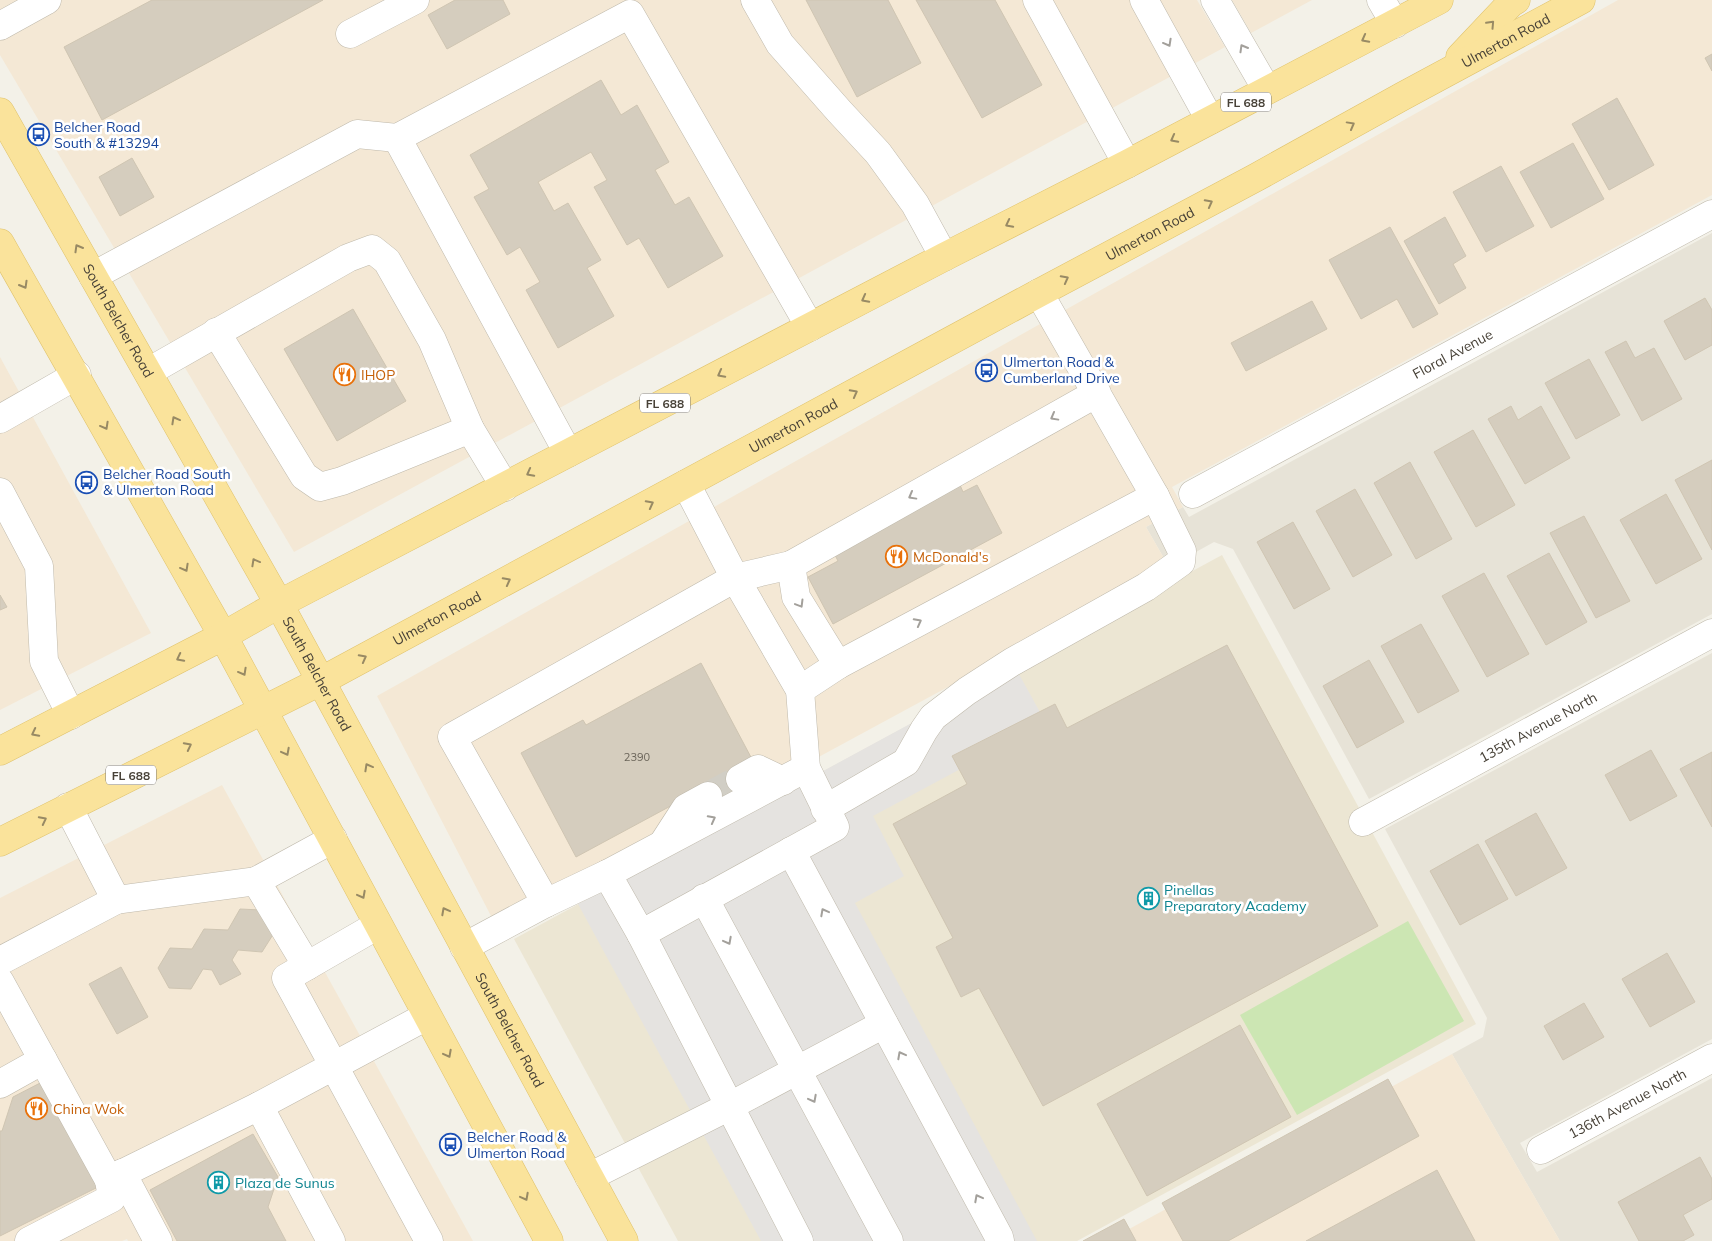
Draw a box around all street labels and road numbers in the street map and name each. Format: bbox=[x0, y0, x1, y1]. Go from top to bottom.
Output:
street label: Ulmerton Road bbox=[1458, 9, 1553, 72]
road number: FL 688 bbox=[1221, 92, 1271, 111]
street label: Ulmerton Road bbox=[1103, 203, 1197, 265]
street label: South Belcher Road bbox=[79, 261, 158, 381]
street label: Floral Avenue bbox=[1409, 325, 1496, 383]
road number: FL 688 bbox=[640, 393, 690, 412]
street label: Ulmerton Road bbox=[746, 395, 841, 457]
street label: Ulmerton Road bbox=[390, 587, 484, 650]
street label: South Belcher Road bbox=[278, 613, 355, 734]
street label: 135th Avenue North bbox=[1476, 688, 1600, 766]
road number: FL 688 bbox=[106, 766, 156, 784]
street label: South Belcher Road bbox=[471, 969, 548, 1090]
street label: 136th Avenue North bbox=[1565, 1064, 1689, 1143]

